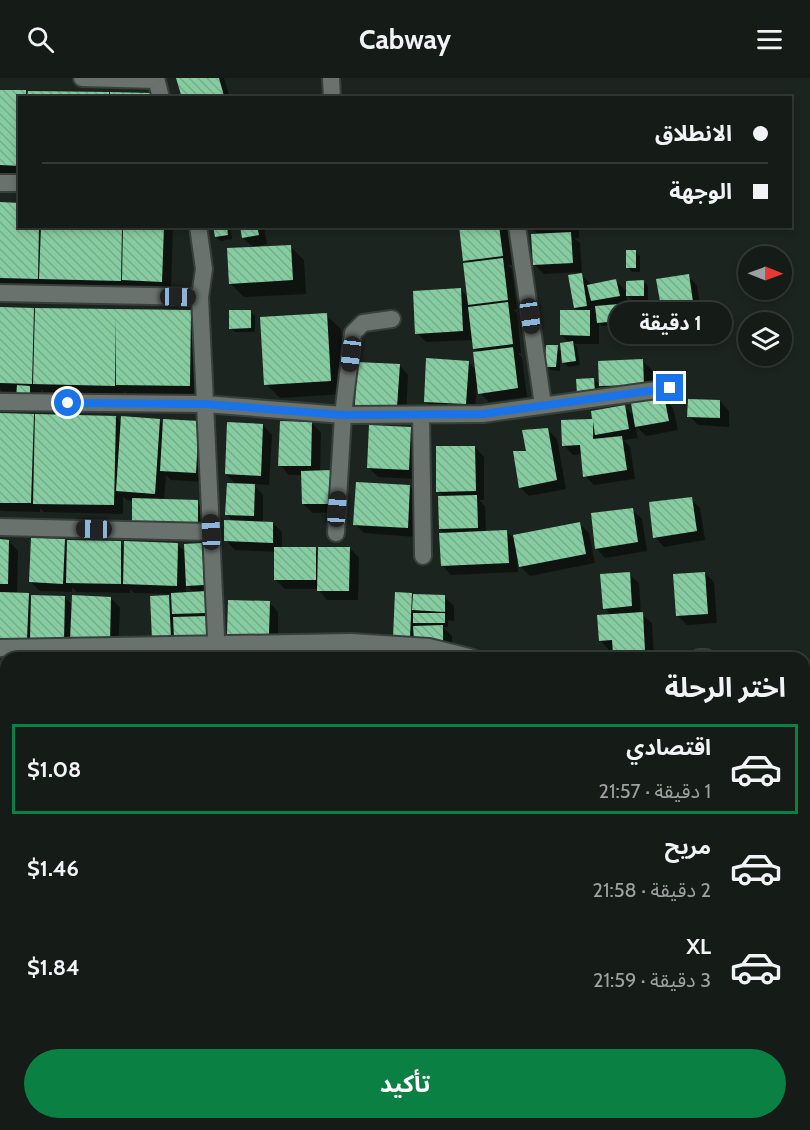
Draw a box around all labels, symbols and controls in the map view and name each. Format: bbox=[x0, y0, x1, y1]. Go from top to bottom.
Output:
icon: search bbox=[24, 23, 57, 56]
text: Cabway bbox=[359, 23, 451, 56]
icon: menu bbox=[753, 23, 786, 56]
text: الانطلاق bbox=[655, 120, 732, 147]
text: الوجهة bbox=[669, 178, 732, 205]
north arrow bbox=[738, 246, 792, 300]
map controls bbox=[738, 246, 792, 366]
car bbox=[160, 288, 196, 306]
car bbox=[519, 297, 541, 335]
callout: 1 دقيقة bbox=[608, 301, 732, 343]
text: 1 دقيقة bbox=[639, 311, 702, 335]
button: layers bbox=[738, 312, 792, 366]
car bbox=[340, 335, 362, 373]
route end bbox=[656, 374, 683, 401]
route start bbox=[54, 389, 81, 416]
car bbox=[327, 490, 347, 528]
car bbox=[201, 514, 221, 550]
car bbox=[76, 520, 112, 538]
text: اختر الرحلة bbox=[665, 671, 786, 704]
text: اقتصادي bbox=[626, 734, 711, 761]
icon: car bbox=[729, 742, 783, 796]
text: $1.08 bbox=[27, 756, 81, 783]
text: 1 دقيقة · 21:57 bbox=[599, 779, 711, 803]
text: مريح bbox=[665, 833, 711, 860]
icon: car bbox=[729, 841, 783, 895]
text: $1.46 bbox=[27, 855, 79, 882]
text: 2 دقيقة · 21:58 bbox=[593, 878, 711, 902]
text: XL bbox=[686, 933, 711, 960]
icon: car bbox=[729, 940, 783, 994]
text: $1.84 bbox=[27, 954, 80, 981]
text: 3 دقيقة · 21:59 bbox=[593, 968, 711, 992]
button: تأكيد bbox=[24, 1049, 786, 1118]

